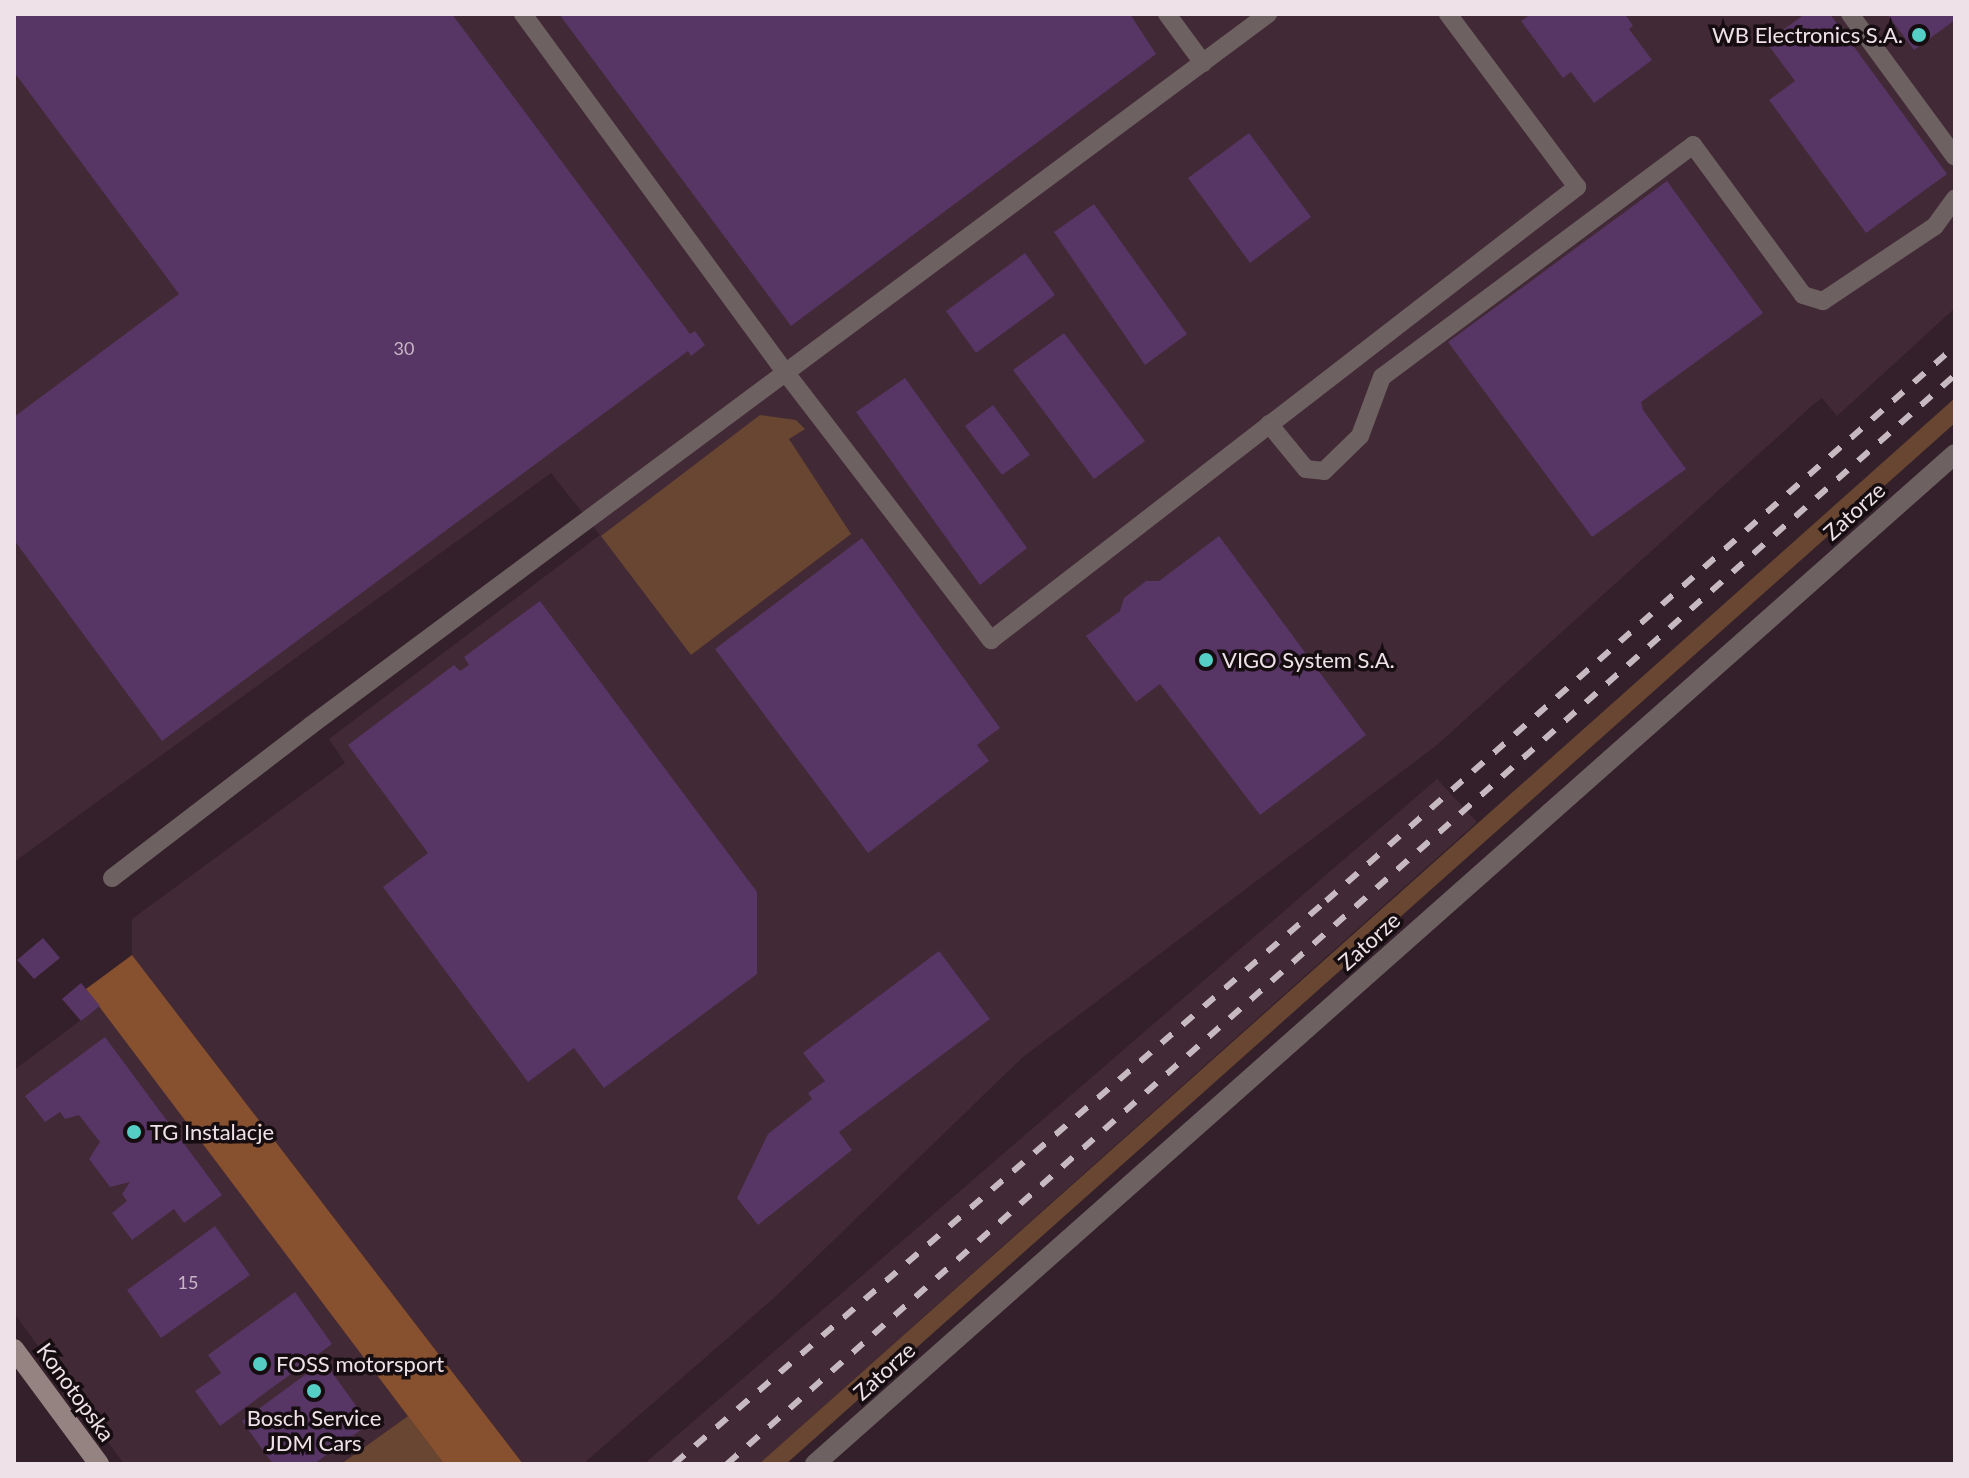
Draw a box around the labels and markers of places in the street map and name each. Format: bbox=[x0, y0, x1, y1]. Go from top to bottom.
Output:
place label: WB Electronics S.A. bbox=[1712, 22, 1903, 48]
marker: WB Electronics S.A. bbox=[1910, 26, 1928, 44]
place label: VIGO System S.A. bbox=[1222, 647, 1395, 673]
marker: VIGO System S.A. bbox=[1197, 651, 1215, 669]
place label: TG Instalacje bbox=[150, 1119, 274, 1145]
marker: TG Instalacje bbox=[125, 1123, 143, 1141]
place label: FOSS motorsport bbox=[276, 1351, 444, 1377]
marker: FOSS motorsport bbox=[251, 1355, 269, 1373]
marker: Bosch Service JDM Cars bbox=[305, 1382, 323, 1400]
place label: Bosch Service JDM Cars bbox=[247, 1404, 381, 1456]

